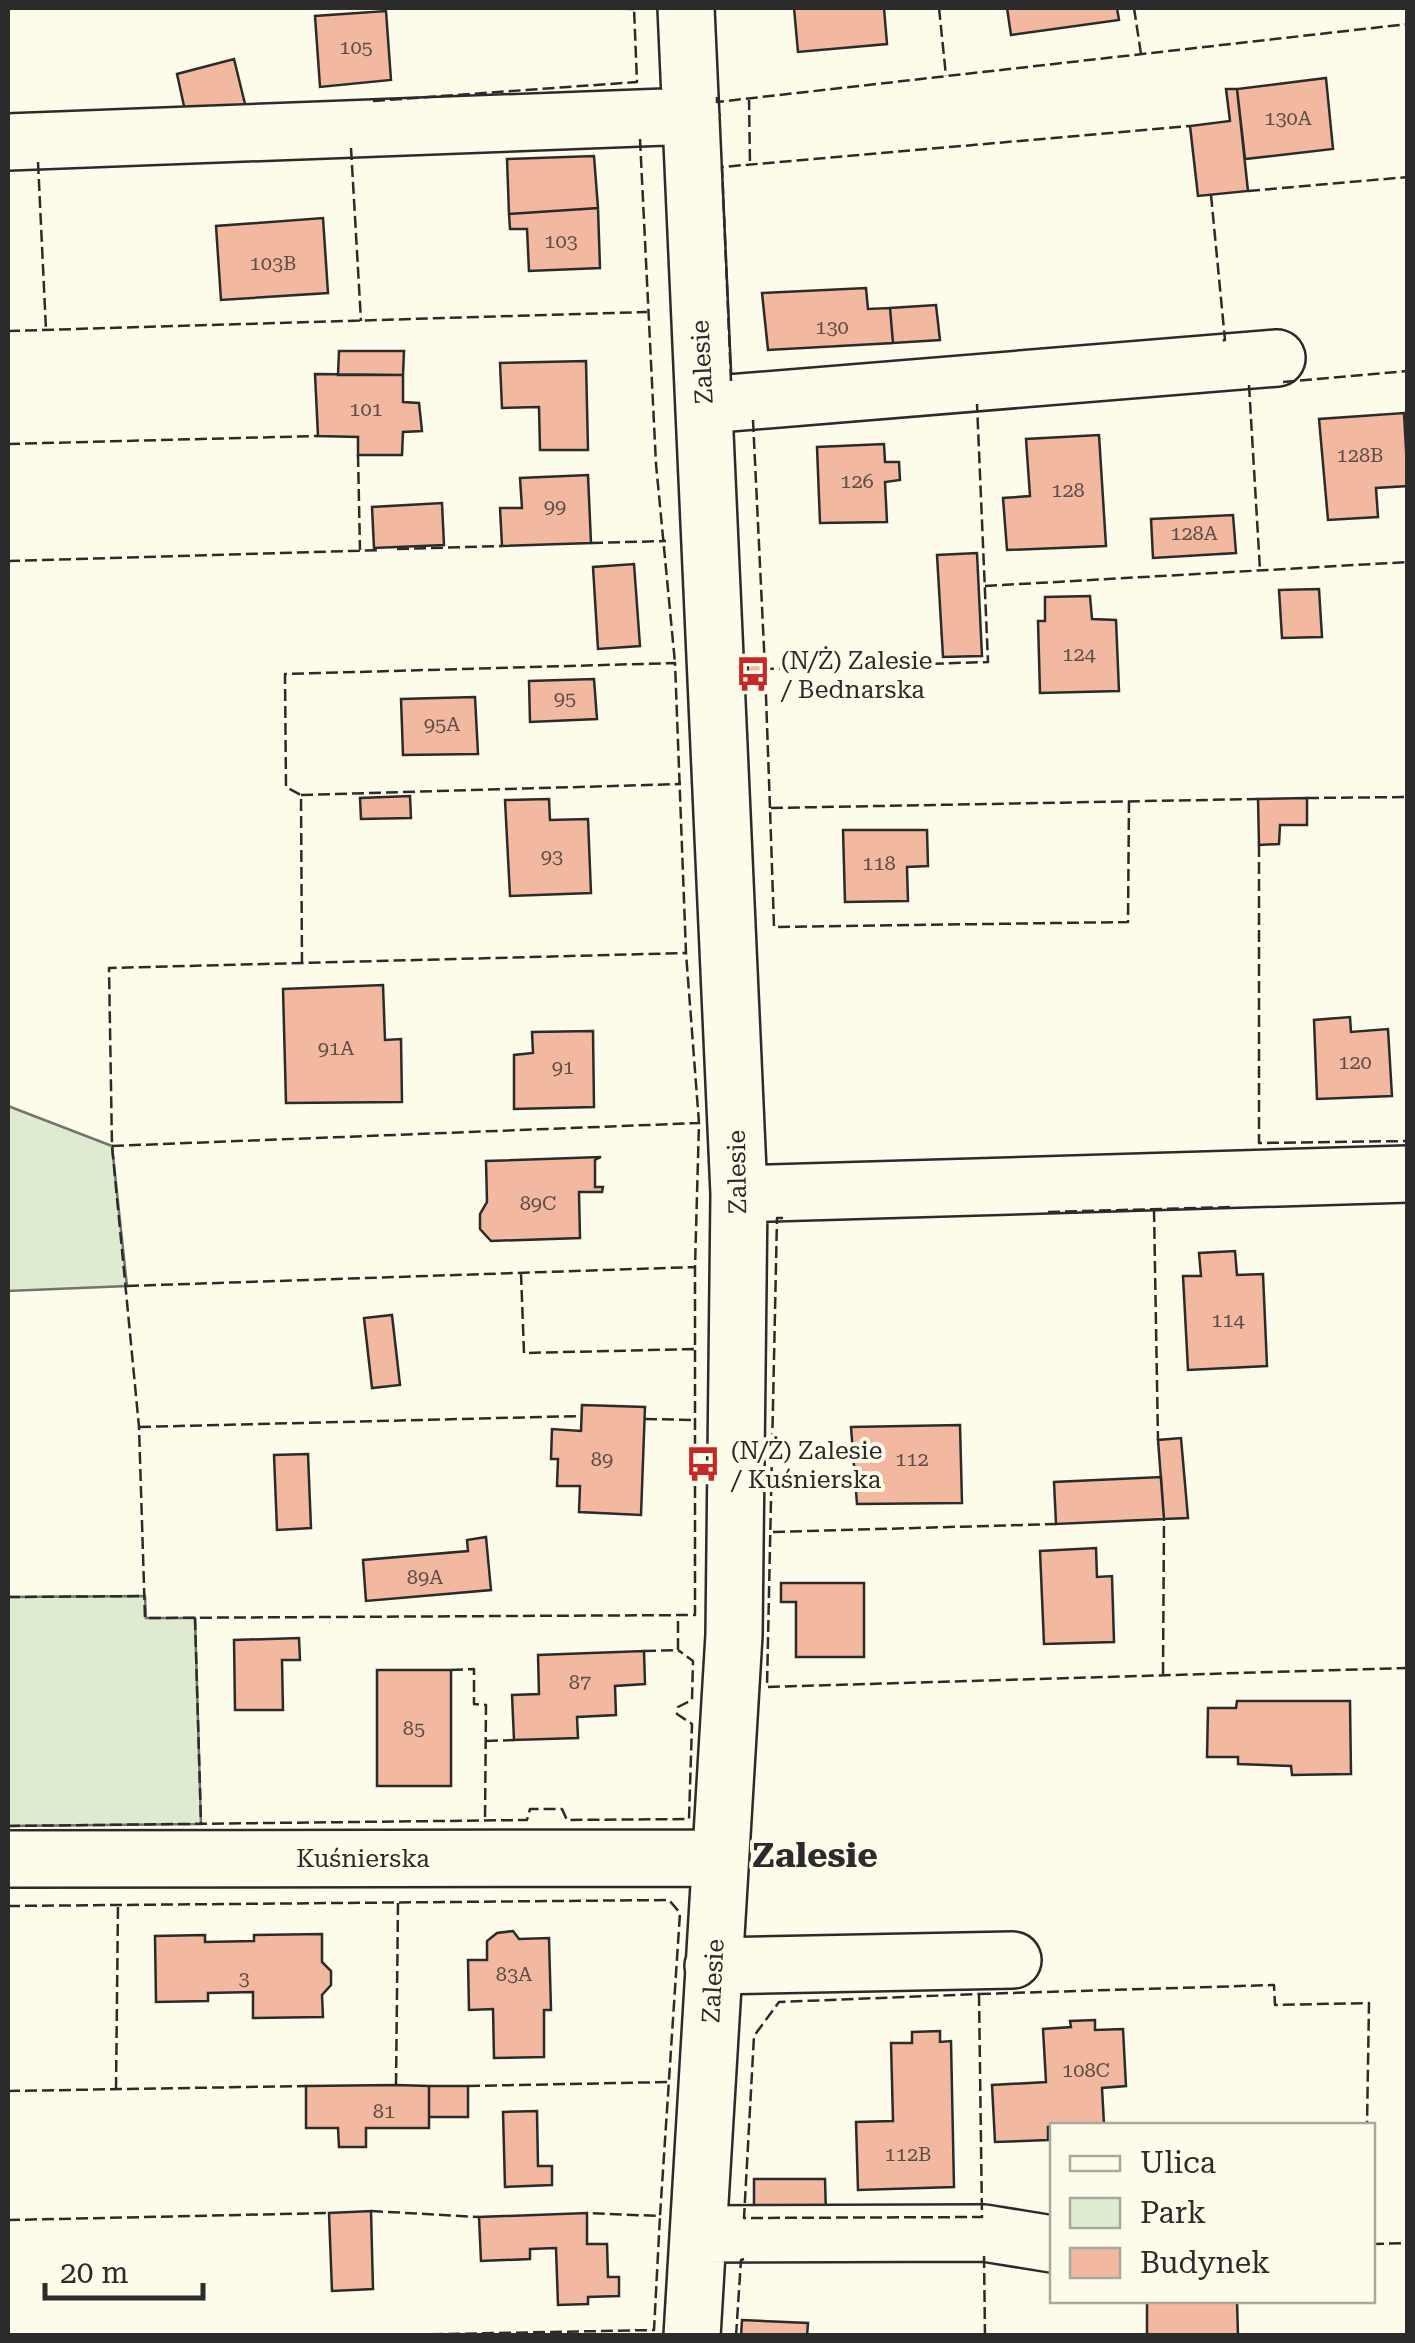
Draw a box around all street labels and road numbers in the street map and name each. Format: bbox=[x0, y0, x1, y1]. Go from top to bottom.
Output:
street label: Zalesie bbox=[685, 319, 719, 405]
street label: Zalesie bbox=[722, 1130, 752, 1214]
street label: Kuśnierska bbox=[296, 1844, 430, 1873]
street label: Zalesie bbox=[696, 1938, 730, 2024]

